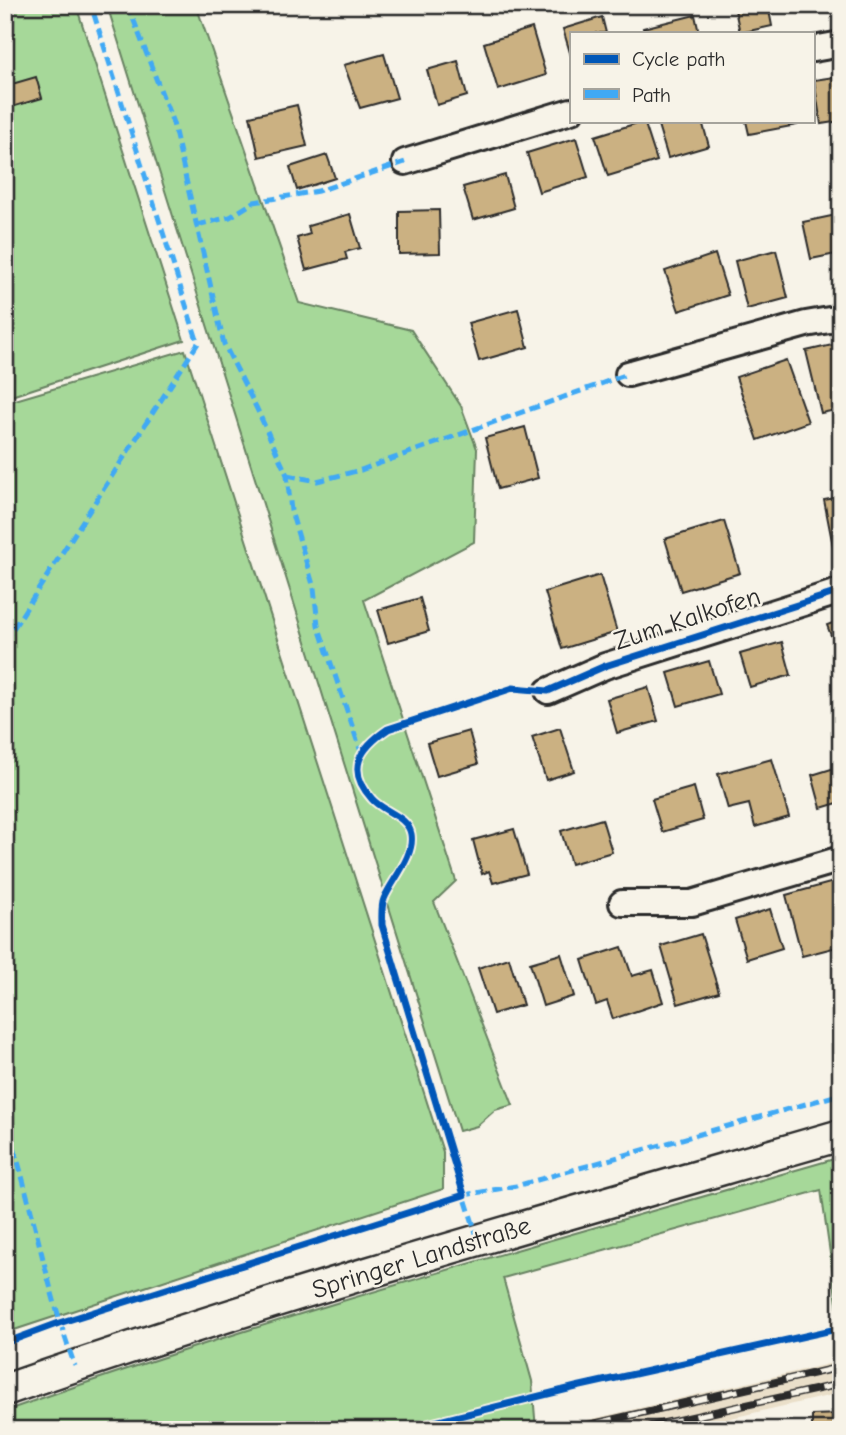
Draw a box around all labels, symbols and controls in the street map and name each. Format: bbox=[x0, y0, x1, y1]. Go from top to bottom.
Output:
legend bbox=[570, 32, 814, 122]
text: Cycle path bbox=[632, 47, 725, 71]
text: Path bbox=[632, 83, 671, 107]
street label: Zum Kalkofen bbox=[610, 581, 764, 657]
street label: Springer Landstraße bbox=[308, 1210, 534, 1305]

